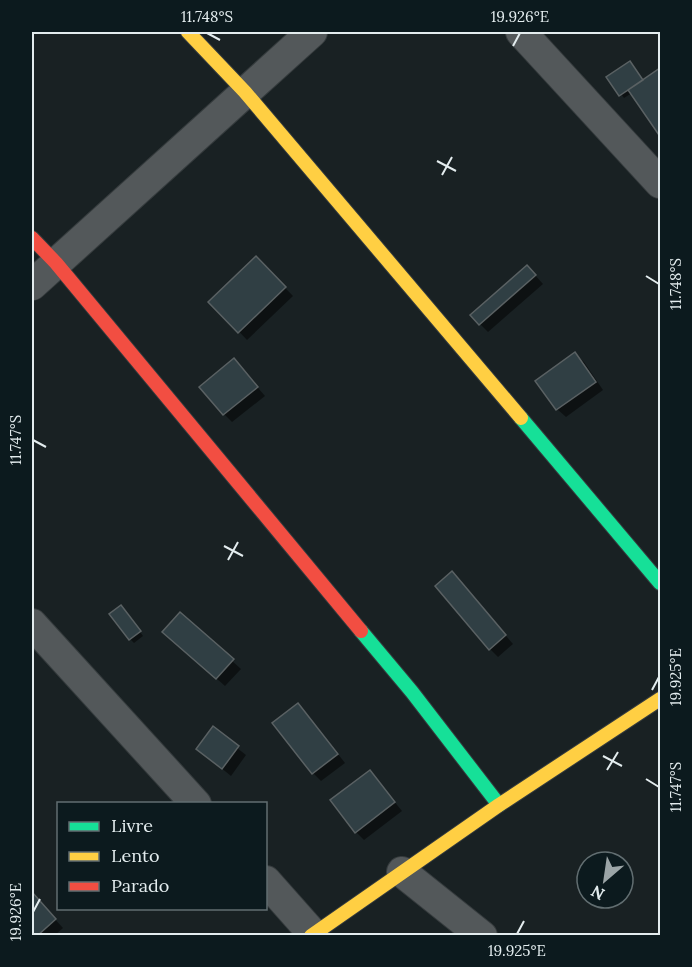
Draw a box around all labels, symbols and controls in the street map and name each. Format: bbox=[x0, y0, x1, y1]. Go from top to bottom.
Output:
text: 11.748°S bbox=[181, 7, 233, 26]
text: 19.926°E bbox=[491, 7, 549, 26]
text: 11.748°S bbox=[666, 258, 685, 310]
text: 11.747°S bbox=[6, 415, 25, 465]
text: 19.925°E bbox=[666, 648, 685, 706]
text: 11.747°S bbox=[666, 762, 685, 812]
legend bbox=[57, 802, 267, 910]
text: Livre bbox=[111, 814, 153, 837]
text: Lento bbox=[111, 844, 159, 867]
north arrow bbox=[575, 850, 635, 910]
text: Parado bbox=[111, 874, 169, 897]
text: N bbox=[587, 881, 608, 905]
text: 19.926°E bbox=[6, 883, 25, 941]
text: 19.925°E bbox=[488, 941, 546, 960]

